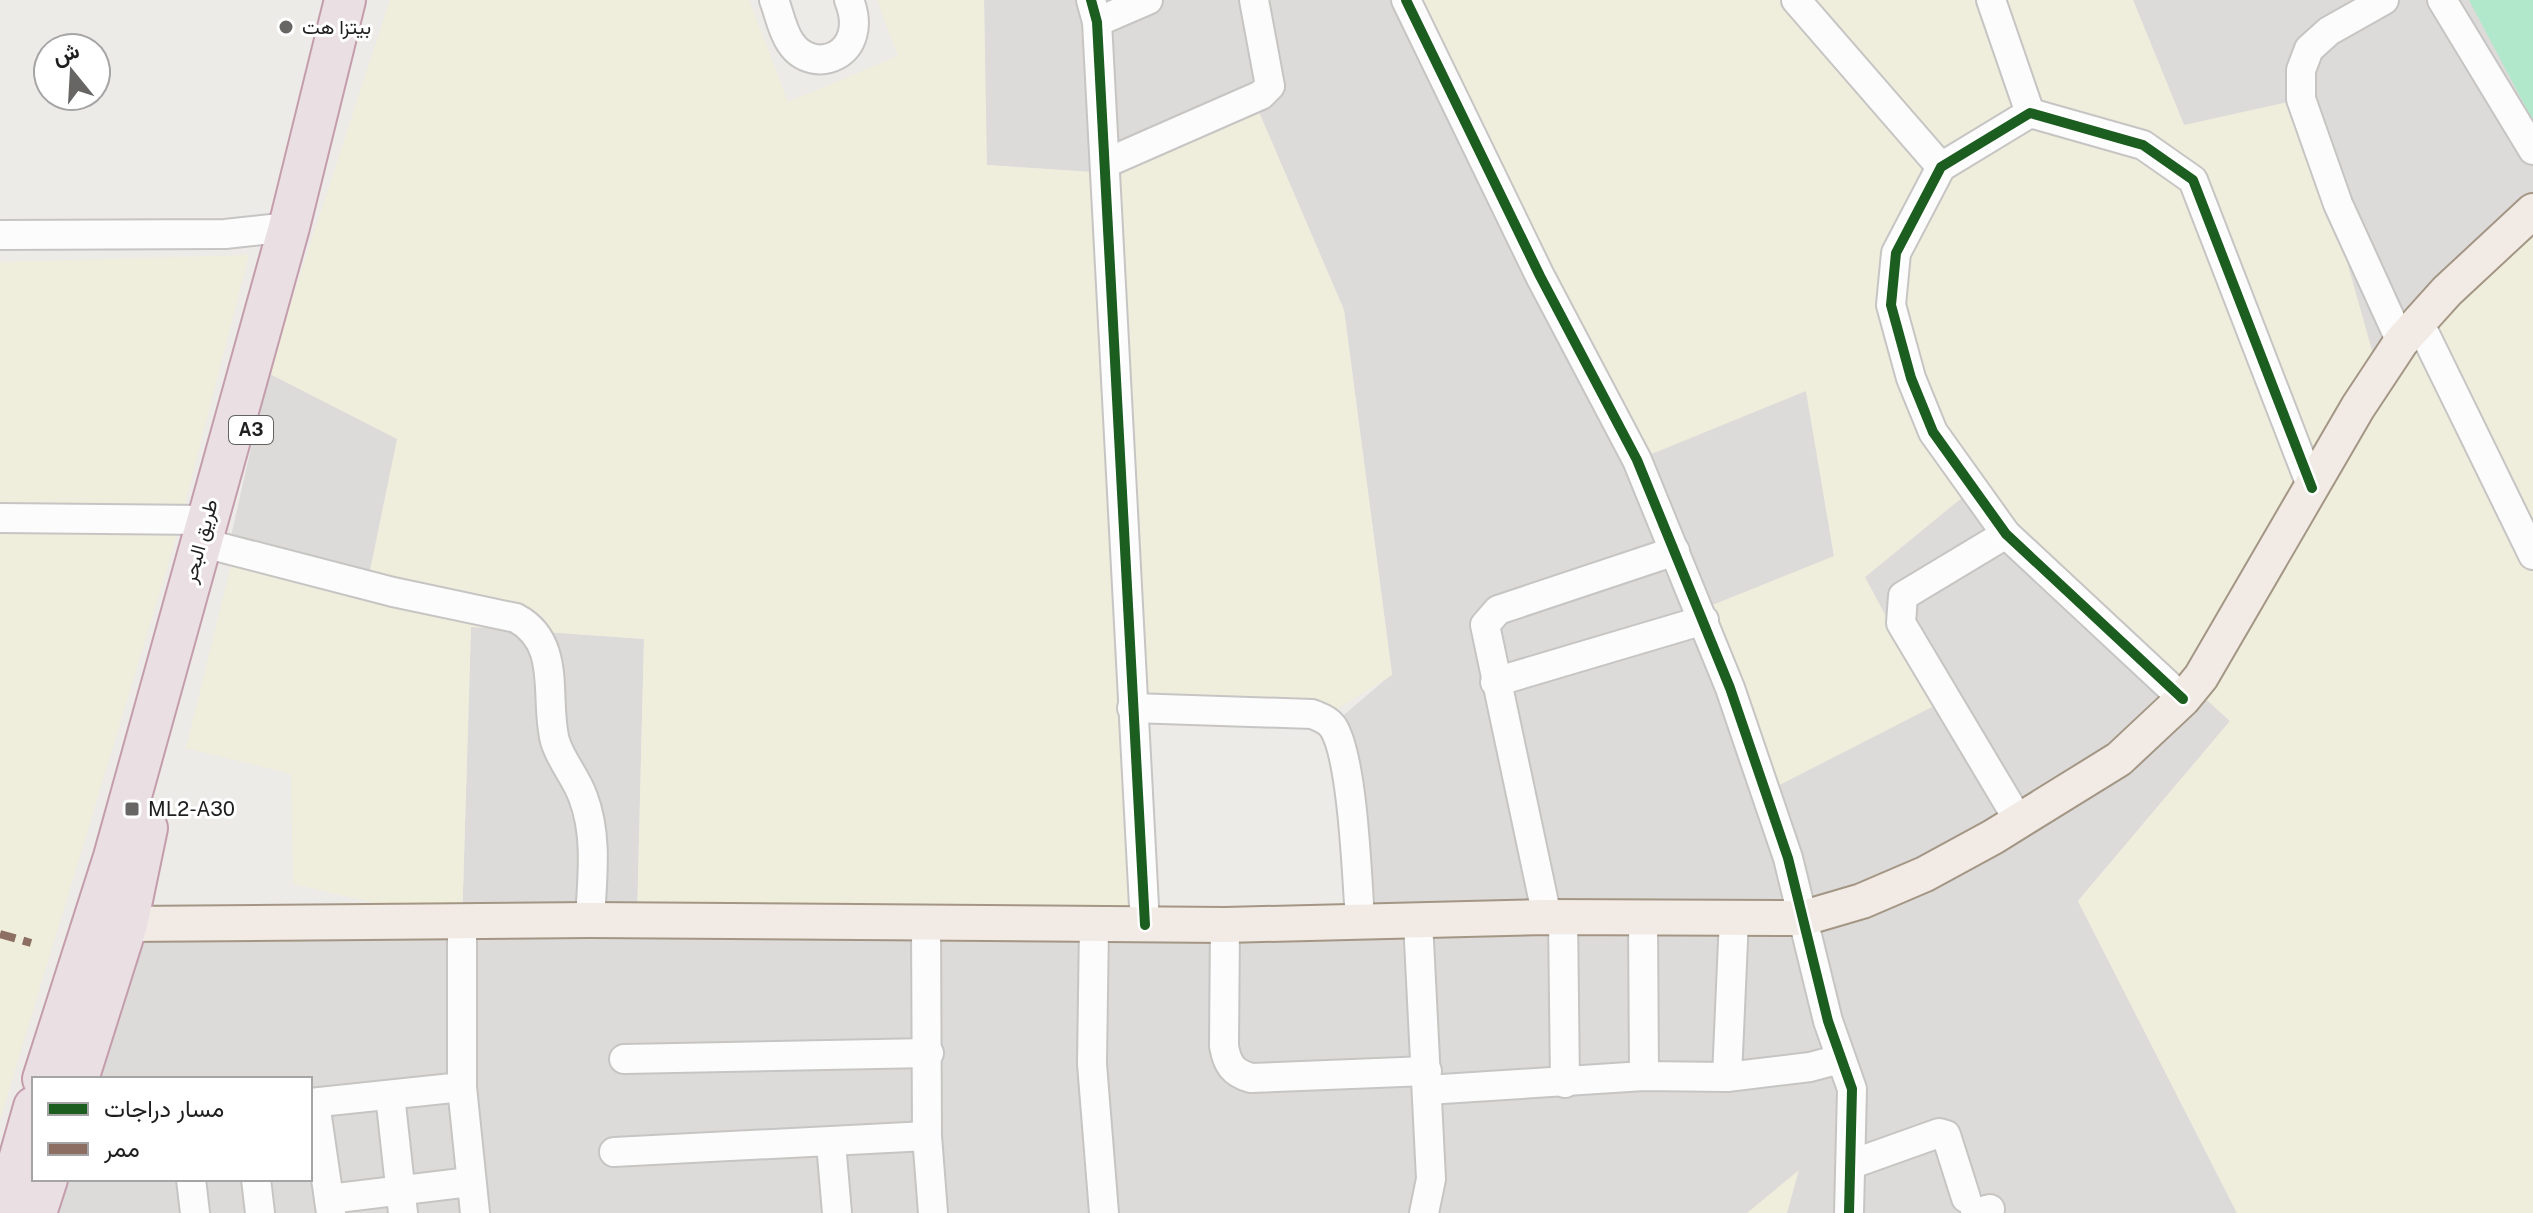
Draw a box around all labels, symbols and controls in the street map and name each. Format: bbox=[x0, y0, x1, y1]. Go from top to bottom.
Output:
place label: بيتزا هت bbox=[302, 15, 371, 40]
marker: بيتزا هت bbox=[277, 18, 295, 36]
north arrow bbox=[32, 32, 112, 112]
text: ش bbox=[49, 37, 83, 70]
road number: A3 bbox=[229, 416, 273, 444]
street label: طريق البحر bbox=[177, 496, 224, 587]
place label: ML2-A30 bbox=[148, 797, 235, 821]
marker: ML2-A30 bbox=[123, 800, 141, 818]
legend bbox=[32, 1077, 312, 1181]
text: مسار دراجات bbox=[104, 1094, 224, 1124]
text: ممر bbox=[103, 1134, 140, 1164]

